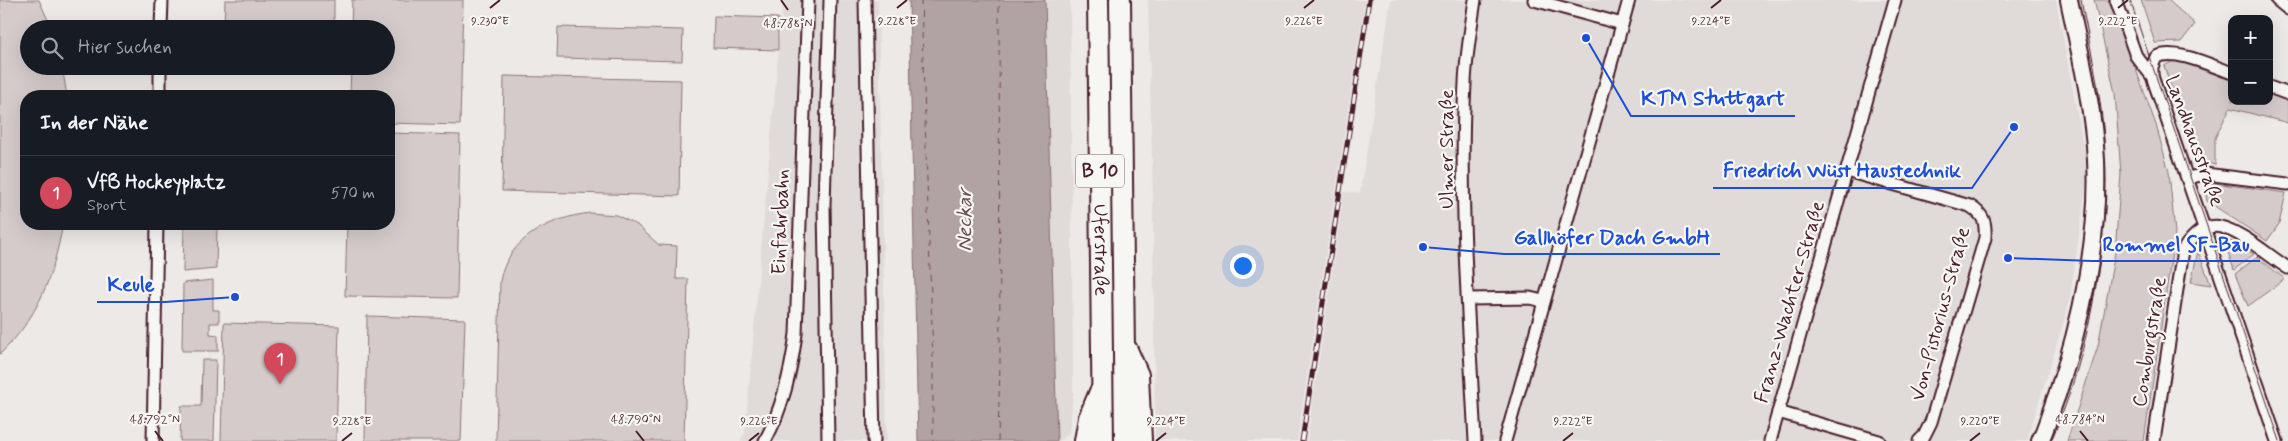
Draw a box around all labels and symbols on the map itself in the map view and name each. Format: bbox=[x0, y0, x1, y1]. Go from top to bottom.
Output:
text: 9.230°E bbox=[471, 14, 509, 30]
text: 9.228°E bbox=[878, 14, 916, 30]
text: 9.226°E bbox=[1285, 14, 1323, 30]
text: 9.224°E bbox=[1691, 14, 1731, 30]
text: 9.222°E bbox=[2098, 14, 2138, 30]
text: 48.788°N bbox=[764, 16, 812, 32]
street label: Landhausstraße bbox=[2158, 72, 2230, 210]
callout: KTM Stuttgart bbox=[1631, 80, 1795, 116]
text: KTM Stuttgart bbox=[1641, 85, 1785, 113]
street label: Ulmer Straße bbox=[1434, 89, 1461, 209]
callout: Friedrich Wüst Haustechnik bbox=[1713, 152, 1972, 188]
road number: B 10 bbox=[1076, 154, 1124, 188]
text: Friedrich Wüst Haustechnik bbox=[1723, 157, 1961, 185]
street label: Einfahrbahn bbox=[766, 169, 796, 275]
water label: Neckar bbox=[951, 186, 979, 251]
street label: Franz-Wachter-Straße bbox=[1748, 198, 1832, 406]
street label: Uferstraße bbox=[1087, 204, 1115, 296]
callout: Gallhöfer Dach GmbH bbox=[1504, 218, 1720, 254]
text: Gallhöfer Dach GmbH bbox=[1514, 224, 1711, 252]
street label: Von-Pistorius-Straße bbox=[1905, 224, 1977, 404]
callout: Rommel SF-Bau bbox=[2092, 225, 2260, 261]
text: Rommel SF-Bau bbox=[2102, 231, 2250, 259]
your location bbox=[1230, 253, 1256, 279]
callout: Keule bbox=[97, 266, 165, 302]
text: Keule bbox=[107, 271, 155, 299]
street label: Comburgstraße bbox=[2126, 275, 2176, 409]
pin: 1 bbox=[264, 343, 296, 384]
text: 48.792°N bbox=[130, 412, 180, 428]
text: 48.790°N bbox=[611, 412, 661, 428]
text: 48.784°N bbox=[2055, 412, 2105, 428]
text: 9.228°E bbox=[333, 414, 371, 430]
text: 9.226°E bbox=[740, 414, 778, 430]
text: 9.224°E bbox=[1146, 414, 1186, 430]
text: 9.222°E bbox=[1553, 414, 1593, 430]
text: 9.220°E bbox=[1960, 414, 2000, 430]

